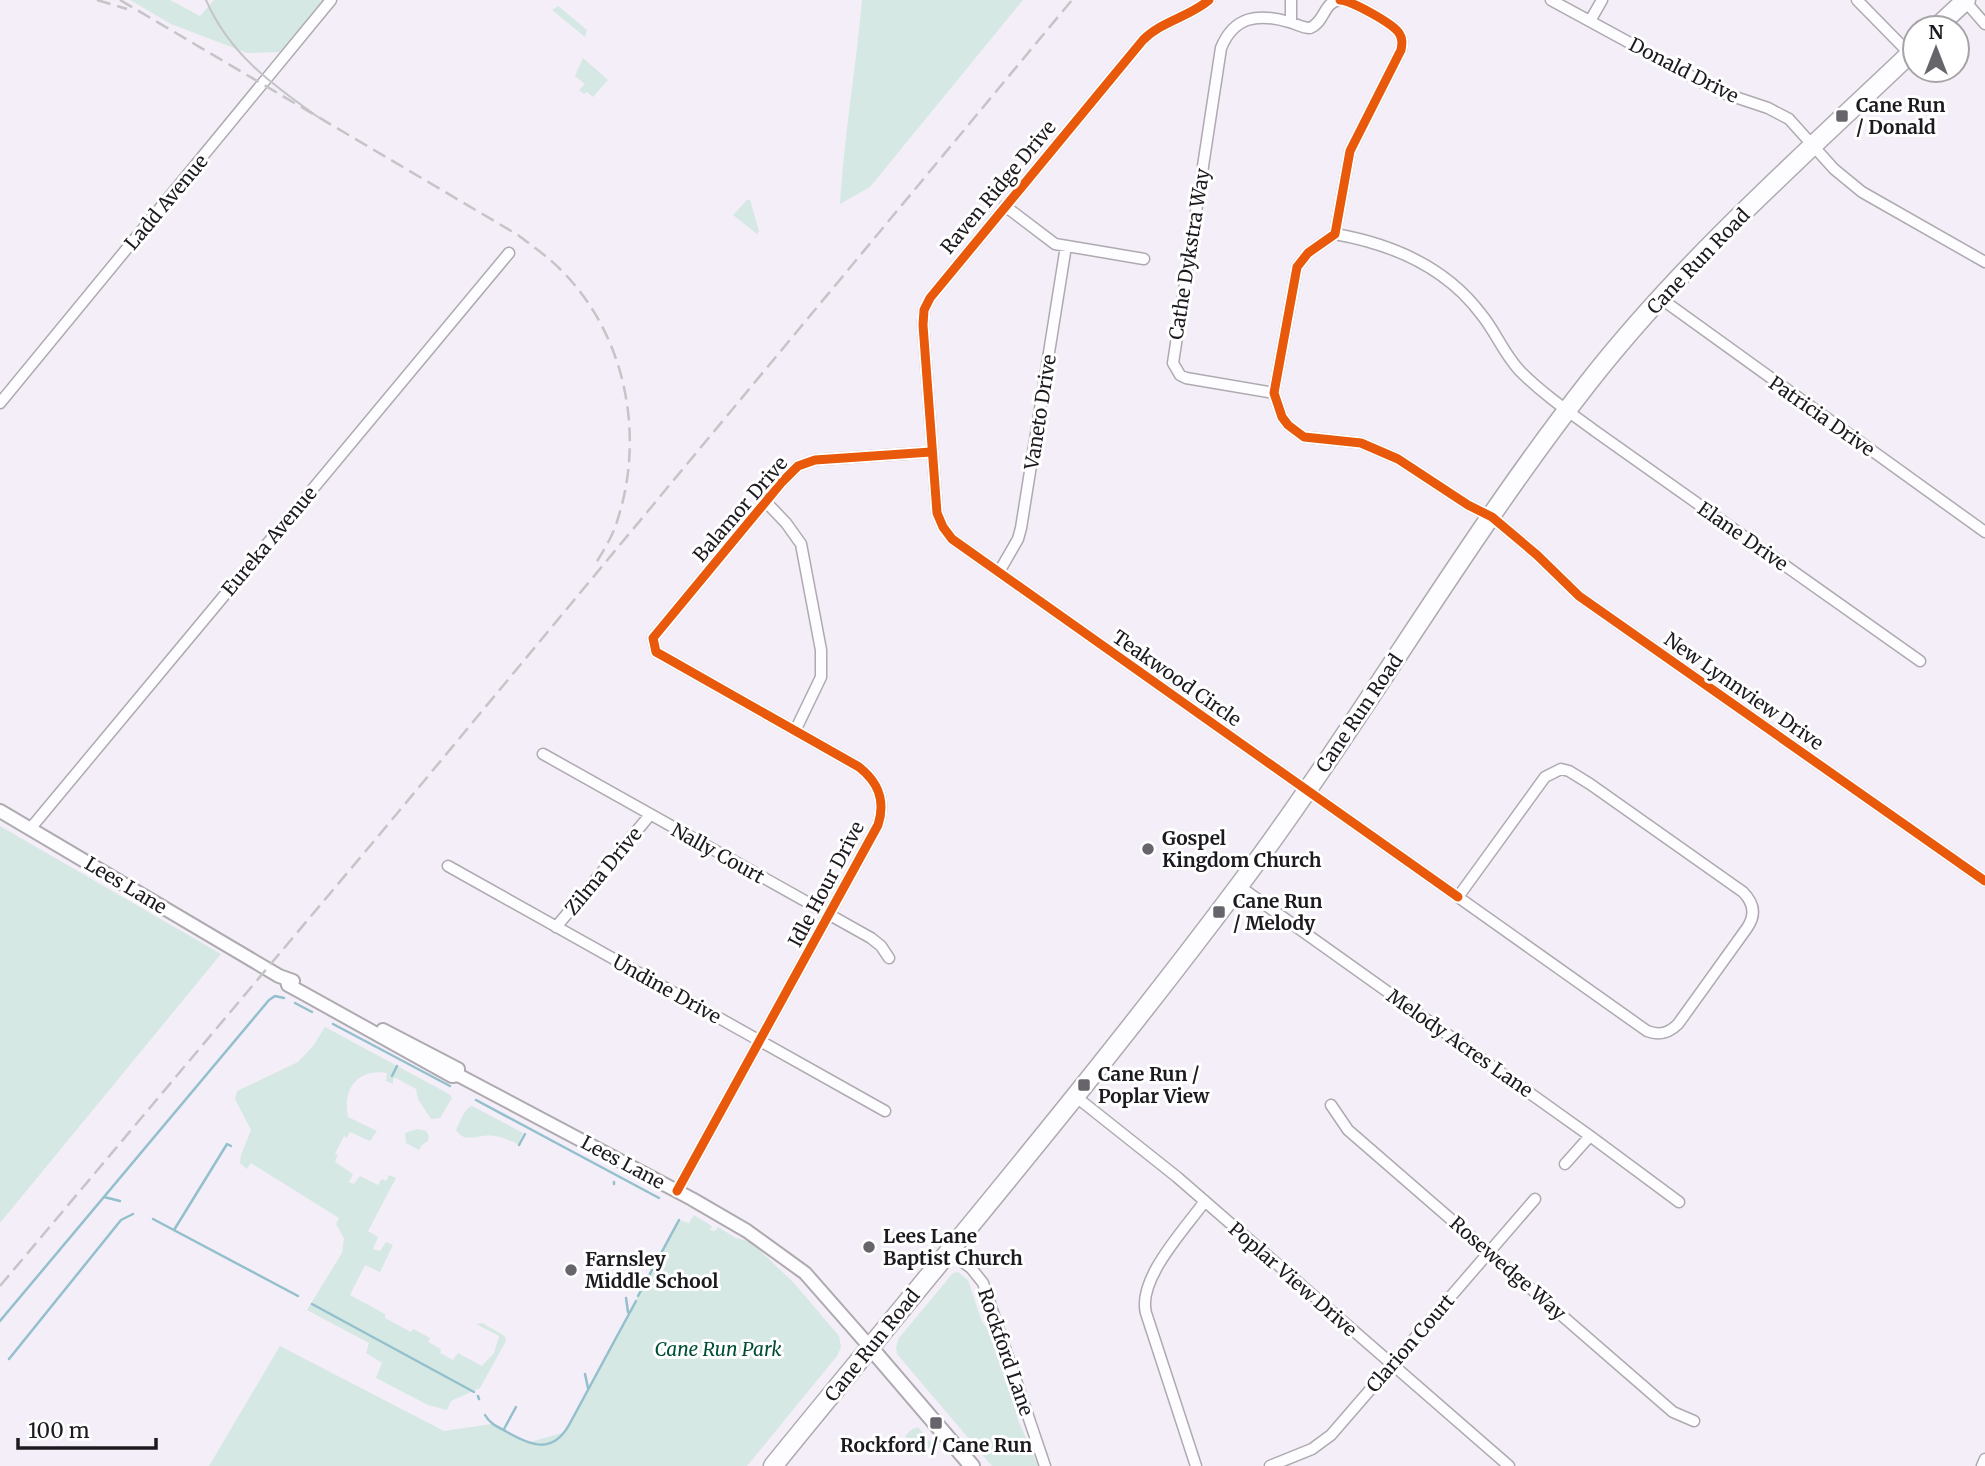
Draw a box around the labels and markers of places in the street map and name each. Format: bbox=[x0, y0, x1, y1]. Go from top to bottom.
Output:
place label: Cane Run / Donald bbox=[1856, 93, 1945, 139]
marker: Cane Run / Donald bbox=[1834, 108, 1850, 124]
place label: Gospel Kingdom Church bbox=[1162, 826, 1322, 872]
marker: Gospel Kingdom Church bbox=[1140, 841, 1156, 857]
place label: Cane Run / Melody bbox=[1233, 889, 1322, 935]
marker: Cane Run / Melody bbox=[1211, 904, 1227, 920]
place label: Cane Run / Poplar View bbox=[1098, 1062, 1210, 1108]
marker: Cane Run / Poplar View bbox=[1076, 1077, 1092, 1093]
place label: Lees Lane Baptist Church bbox=[883, 1224, 1023, 1270]
marker: Lees Lane Baptist Church bbox=[861, 1239, 877, 1255]
place label: Farnsley Middle School bbox=[585, 1247, 718, 1293]
marker: Farnsley Middle School bbox=[563, 1262, 579, 1278]
marker: Rockford / Cane Run bbox=[928, 1415, 944, 1431]
place label: Rockford / Cane Run bbox=[840, 1433, 1032, 1457]

